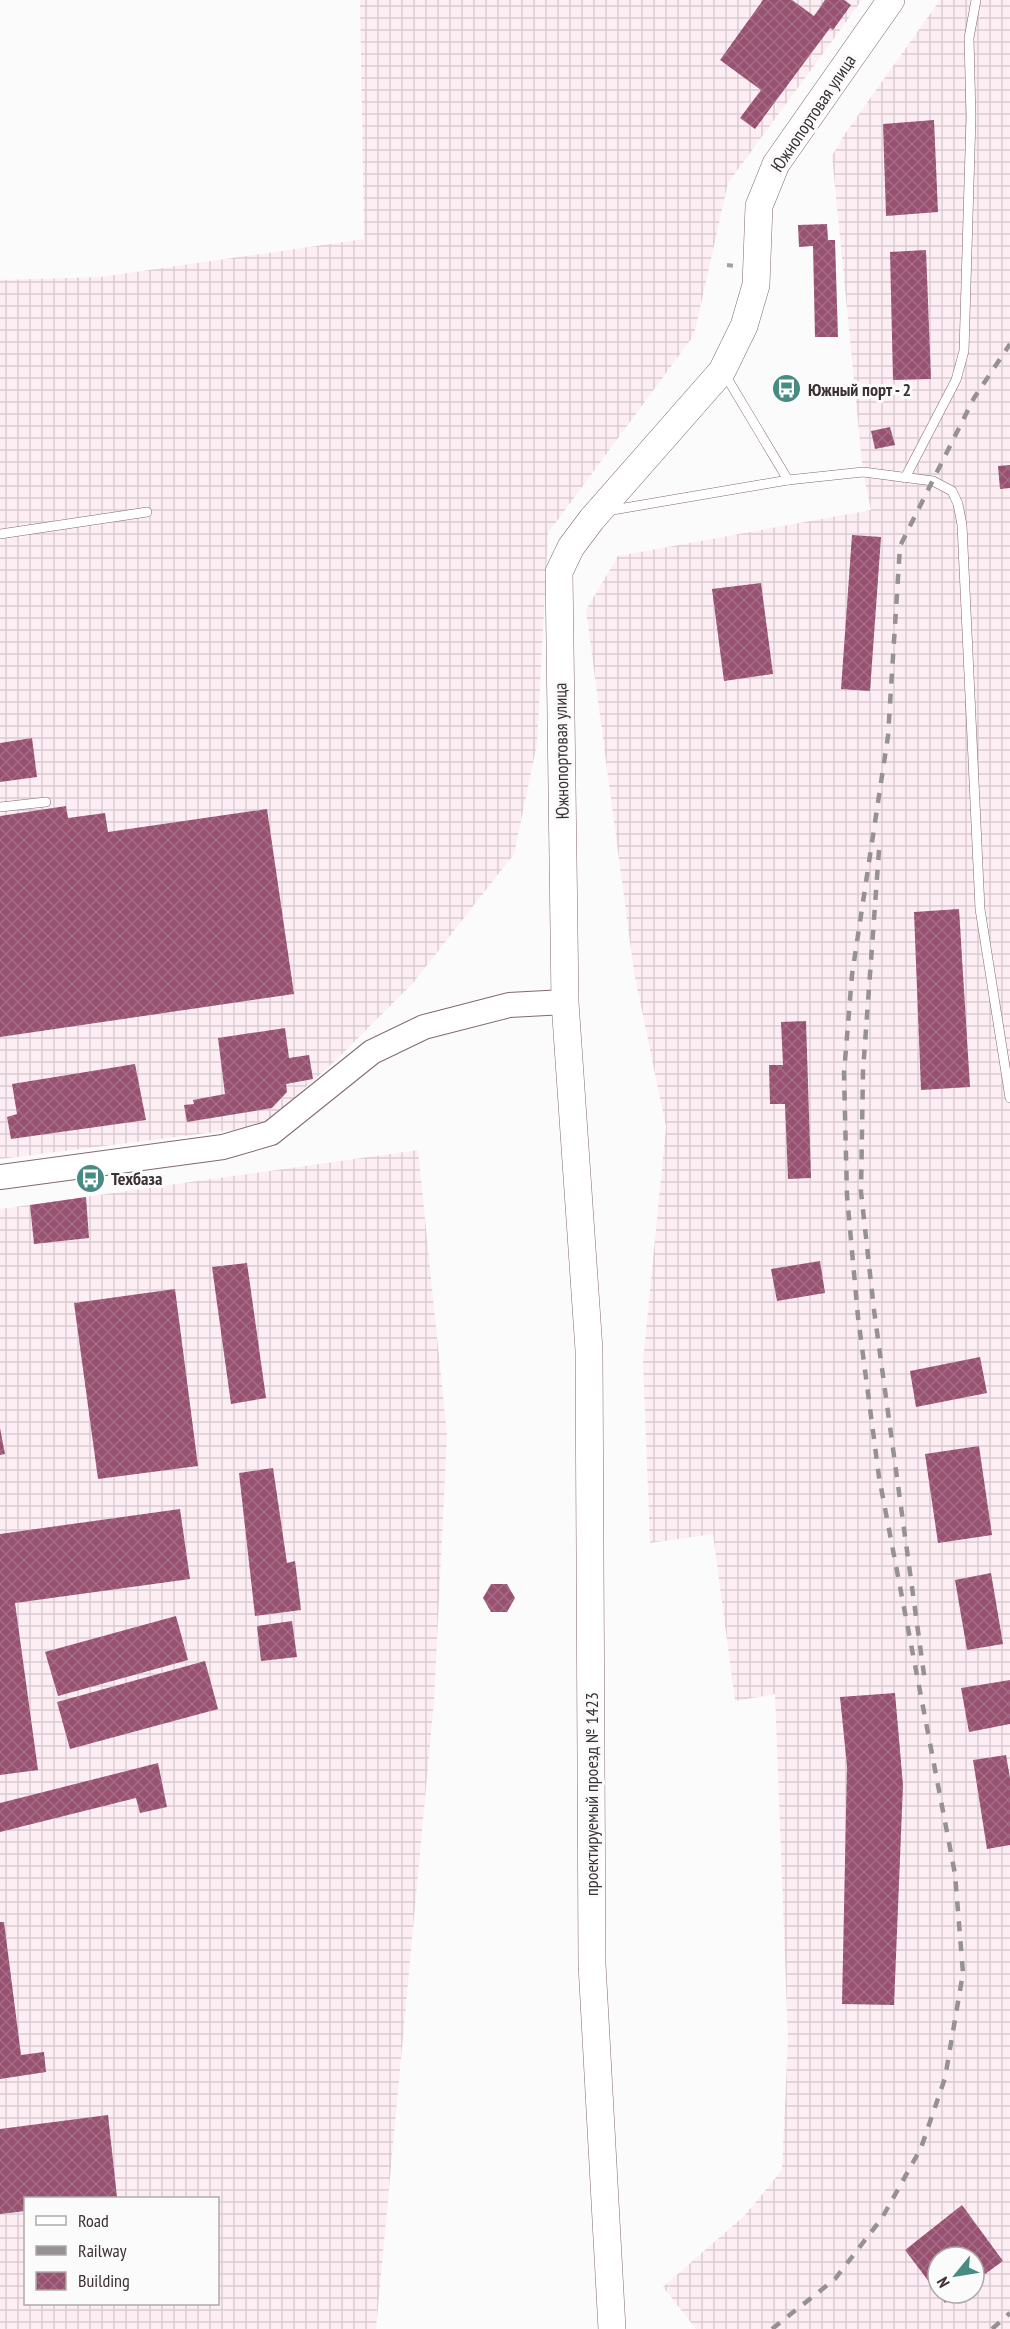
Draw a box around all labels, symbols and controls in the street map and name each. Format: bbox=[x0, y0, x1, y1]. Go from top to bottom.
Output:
street label: Южнопортовая улица bbox=[765, 50, 861, 176]
bus stop icon: Южный порт - 2 bbox=[771, 373, 803, 405]
place label: Южный порт - 2 bbox=[808, 378, 911, 401]
street label: Южнопортовая улица bbox=[548, 682, 574, 820]
bus stop icon: Техбаза bbox=[74, 1162, 106, 1194]
place label: Техбаза bbox=[111, 1167, 162, 1190]
street label: проектируемый проезд № 1423 bbox=[580, 1692, 603, 1896]
legend bbox=[24, 2197, 219, 2305]
text: Road bbox=[78, 2209, 109, 2232]
text: Railway bbox=[78, 2239, 127, 2262]
north arrow bbox=[926, 2245, 986, 2305]
text: Building bbox=[78, 2269, 130, 2292]
text: N bbox=[932, 2274, 954, 2291]

